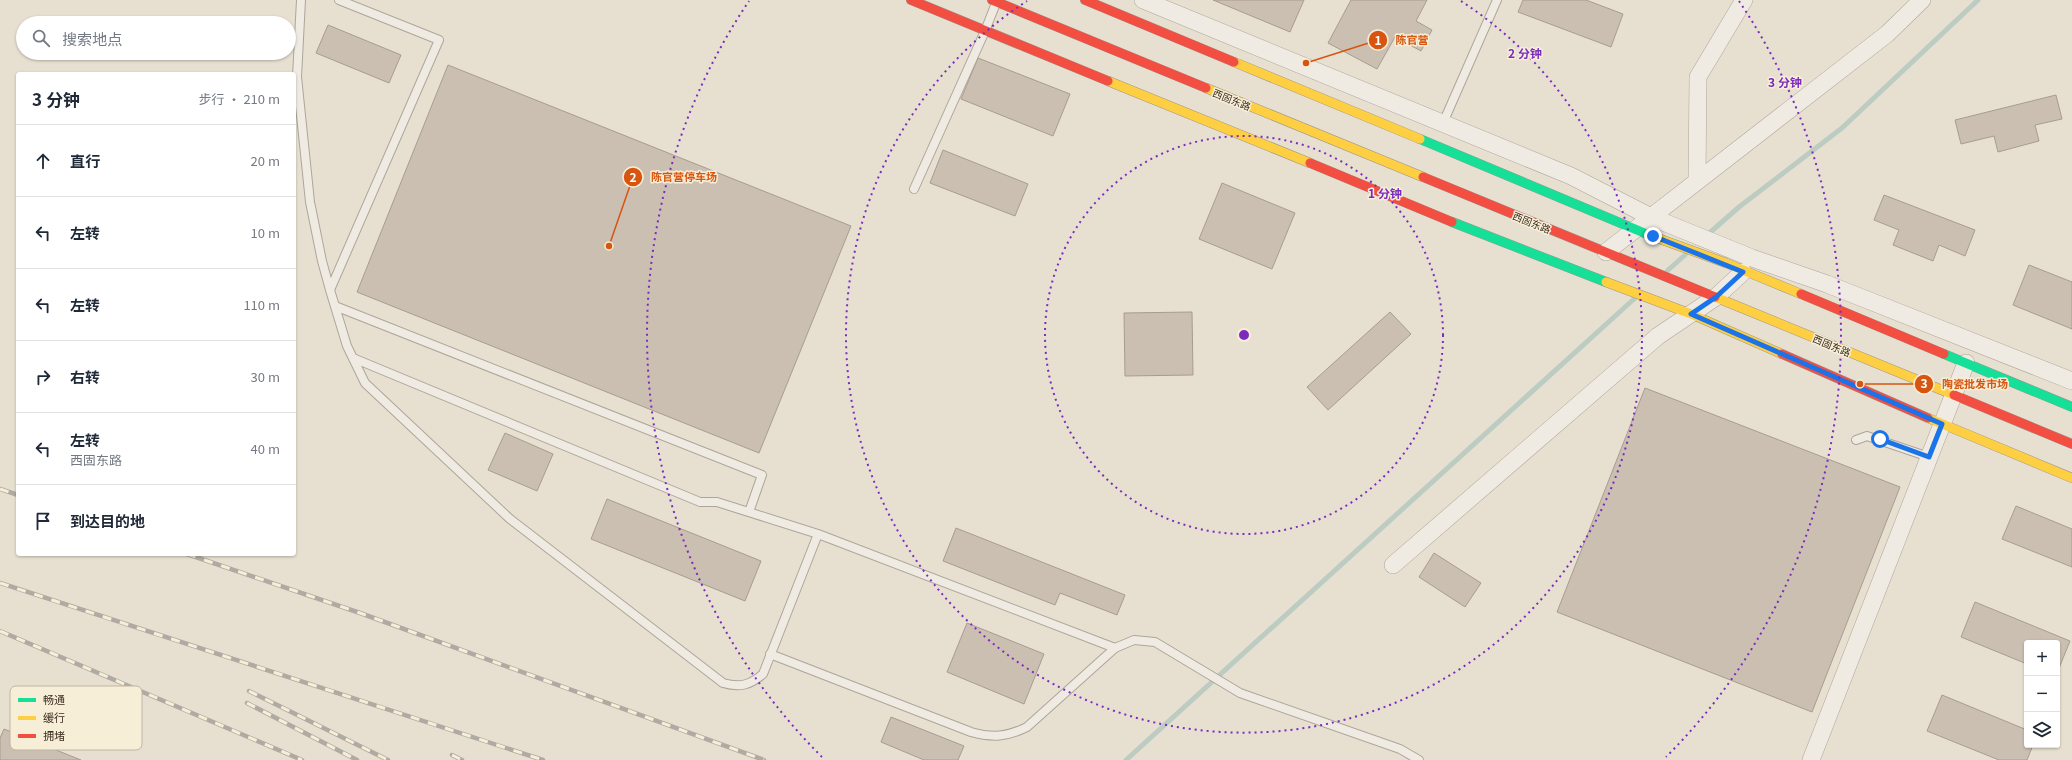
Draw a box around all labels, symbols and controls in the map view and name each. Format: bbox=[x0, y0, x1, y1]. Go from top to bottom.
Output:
search box bbox=[16, 16, 296, 60]
icon: search bbox=[30, 27, 52, 49]
text: 搜索地点 bbox=[62, 28, 122, 49]
callout: 陈官营 bbox=[1368, 29, 1437, 52]
text: 1 bbox=[1374, 31, 1382, 48]
text: 陈官营 bbox=[1396, 31, 1429, 47]
text: 2 分钟 bbox=[1508, 44, 1542, 61]
text: 3 分钟 bbox=[1768, 73, 1802, 90]
street label: 西固东路 bbox=[1211, 85, 1253, 113]
text: 3 分钟 bbox=[32, 86, 80, 111]
text: 步行 · 210 m bbox=[199, 89, 280, 108]
icon: ahead bbox=[32, 150, 54, 172]
text: 直行 bbox=[70, 150, 100, 171]
text: 20 m bbox=[251, 151, 280, 170]
callout: 陈官营停车场 bbox=[623, 166, 725, 189]
text: 2 bbox=[629, 168, 637, 185]
text: 陈官营停车场 bbox=[651, 168, 717, 184]
text: 1 分钟 bbox=[1368, 184, 1402, 201]
street label: 西固东路 bbox=[1511, 208, 1553, 236]
icon: left bbox=[32, 222, 54, 244]
text: 左转 bbox=[70, 222, 100, 243]
text: 10 m bbox=[251, 223, 280, 242]
route end bbox=[1644, 227, 1662, 245]
icon: left bbox=[32, 294, 54, 316]
text: 左转 bbox=[70, 294, 100, 315]
text: 110 m bbox=[243, 295, 280, 314]
centre of rings bbox=[1237, 328, 1251, 342]
street label: 西固东路 bbox=[1811, 330, 1853, 360]
icon: right bbox=[32, 366, 54, 388]
text: 右转 bbox=[70, 366, 100, 387]
text: 30 m bbox=[251, 367, 280, 386]
callout: 陶瓷批发市场 bbox=[1914, 372, 2016, 395]
text: 3 bbox=[1920, 374, 1928, 391]
text: 陶瓷批发市场 bbox=[1942, 375, 2008, 391]
text: 左转 bbox=[70, 429, 100, 450]
route start bbox=[1871, 430, 1889, 448]
icon: left bbox=[32, 438, 54, 460]
text: 40 m bbox=[251, 439, 280, 458]
text: 西固东路 bbox=[70, 450, 122, 469]
icon: arrive bbox=[32, 510, 54, 532]
text: 到达目的地 bbox=[70, 510, 145, 531]
map controls bbox=[2024, 640, 2060, 748]
button: + bbox=[2024, 640, 2060, 676]
button: − bbox=[2024, 676, 2060, 712]
legend bbox=[10, 686, 142, 750]
text: 畅通 bbox=[43, 691, 65, 707]
text: 缓行 bbox=[43, 709, 65, 725]
button: layers bbox=[2024, 712, 2060, 748]
text: 拥堵 bbox=[43, 727, 65, 743]

